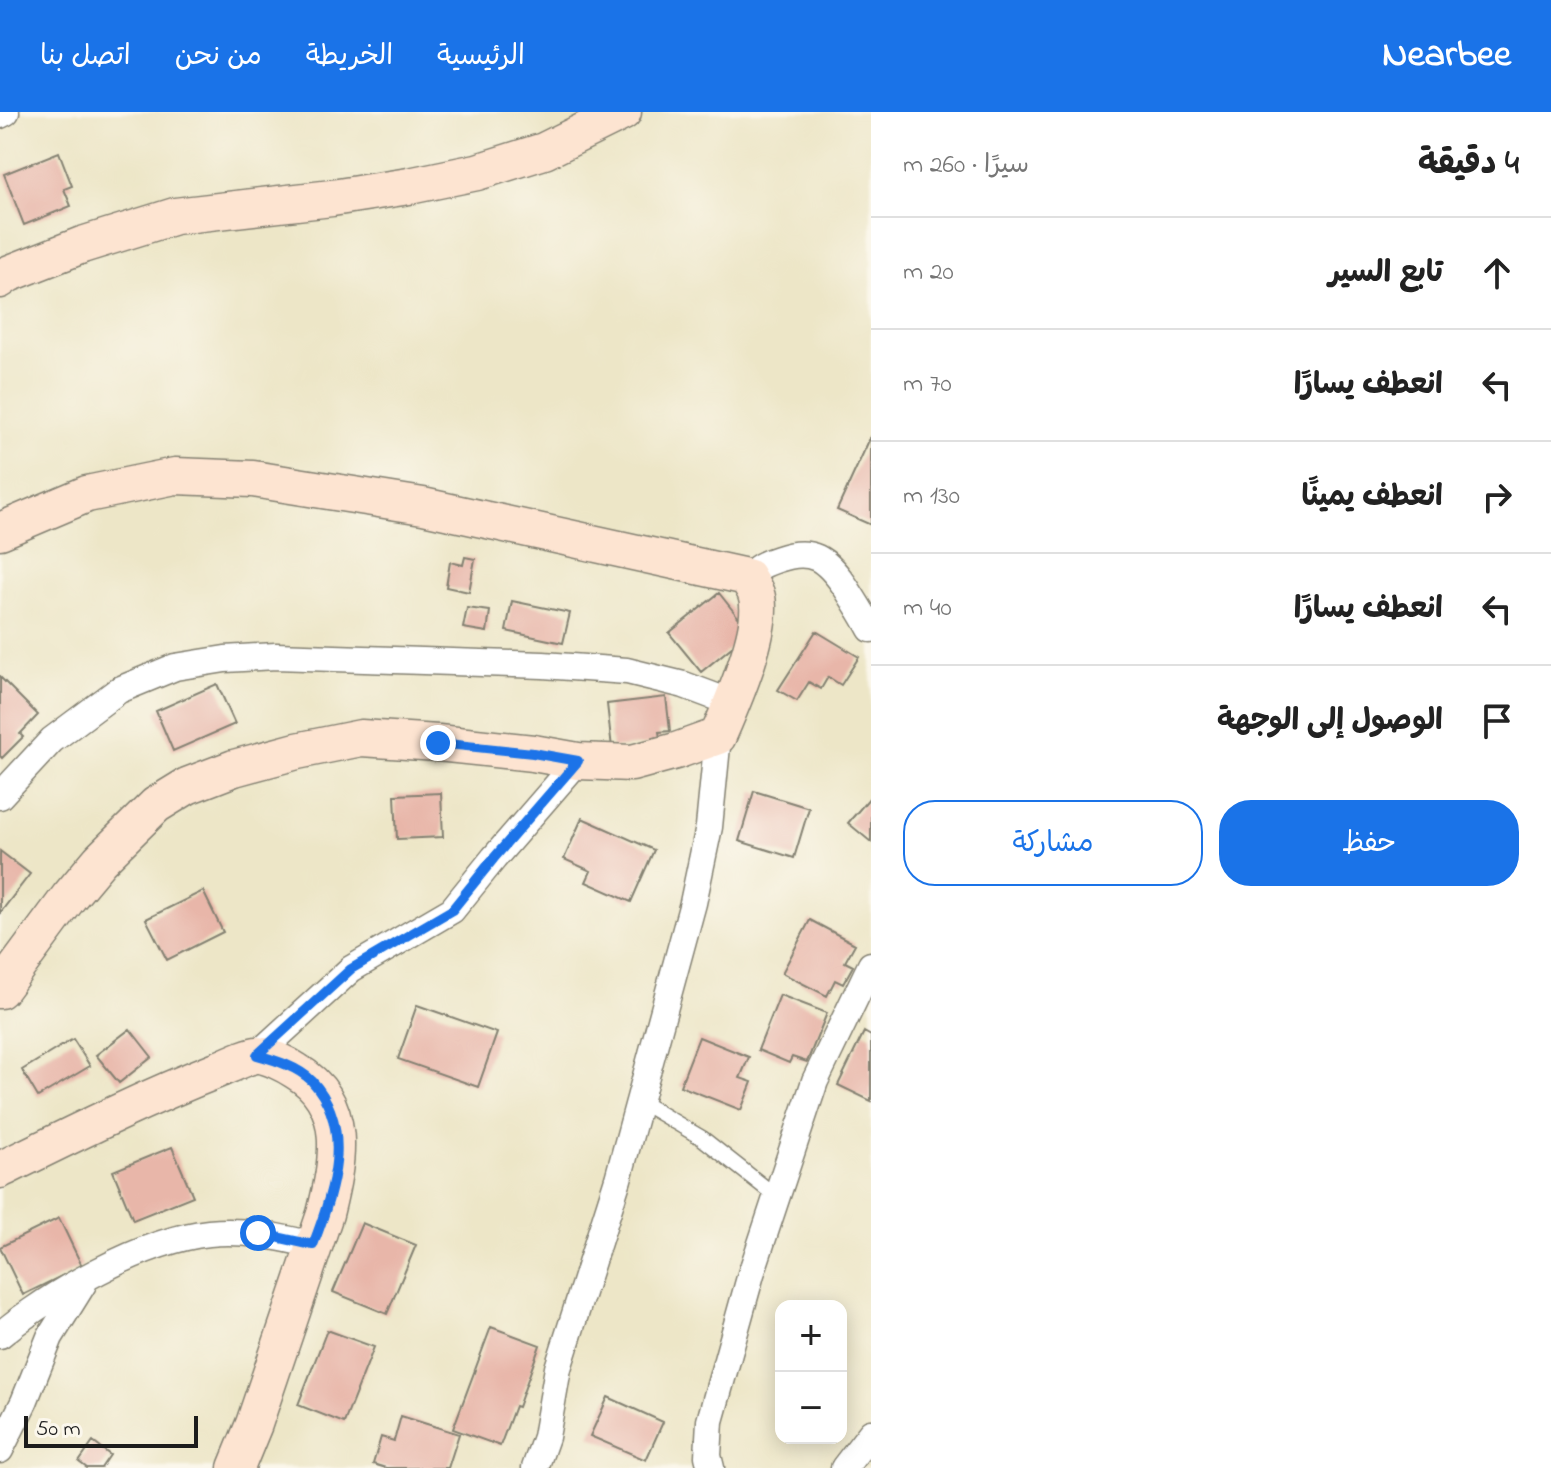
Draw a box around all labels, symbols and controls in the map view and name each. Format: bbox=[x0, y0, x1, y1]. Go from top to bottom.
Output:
text: Nearbee bbox=[1382, 28, 1511, 84]
text: اتصل بنا bbox=[40, 37, 131, 78]
text: من نحن bbox=[175, 37, 262, 78]
text: الخريطة bbox=[306, 37, 393, 78]
text: الرئيسية bbox=[437, 37, 525, 78]
text: 4 دقيقة bbox=[1418, 140, 1519, 190]
text: سيرًا · 260 m bbox=[903, 147, 1029, 185]
icon: ahead bbox=[1475, 251, 1519, 295]
text: تابع السير bbox=[1329, 252, 1443, 296]
text: 20 m bbox=[903, 254, 954, 292]
icon: left bbox=[1475, 363, 1519, 407]
text: انعطف يسارًا bbox=[1294, 364, 1443, 408]
text: 70 m bbox=[903, 366, 952, 404]
icon: right bbox=[1475, 475, 1519, 519]
text: انعطف يمينًا bbox=[1302, 476, 1443, 520]
text: 130 m bbox=[903, 478, 960, 516]
icon: left bbox=[1475, 587, 1519, 631]
text: انعطف يسارًا bbox=[1294, 588, 1443, 632]
text: 40 m bbox=[903, 590, 952, 628]
icon: arrive bbox=[1475, 699, 1519, 743]
text: الوصول إلى الوجهة bbox=[1217, 700, 1443, 744]
route end bbox=[420, 725, 456, 761]
button: مشاركة bbox=[903, 800, 1203, 886]
button: حفظ bbox=[1219, 800, 1519, 886]
route start bbox=[240, 1215, 276, 1251]
map controls bbox=[775, 1300, 847, 1444]
button: + bbox=[775, 1300, 847, 1372]
button: − bbox=[775, 1372, 847, 1444]
scale bar bbox=[24, 1412, 198, 1448]
text: 50 m bbox=[36, 1414, 81, 1446]

